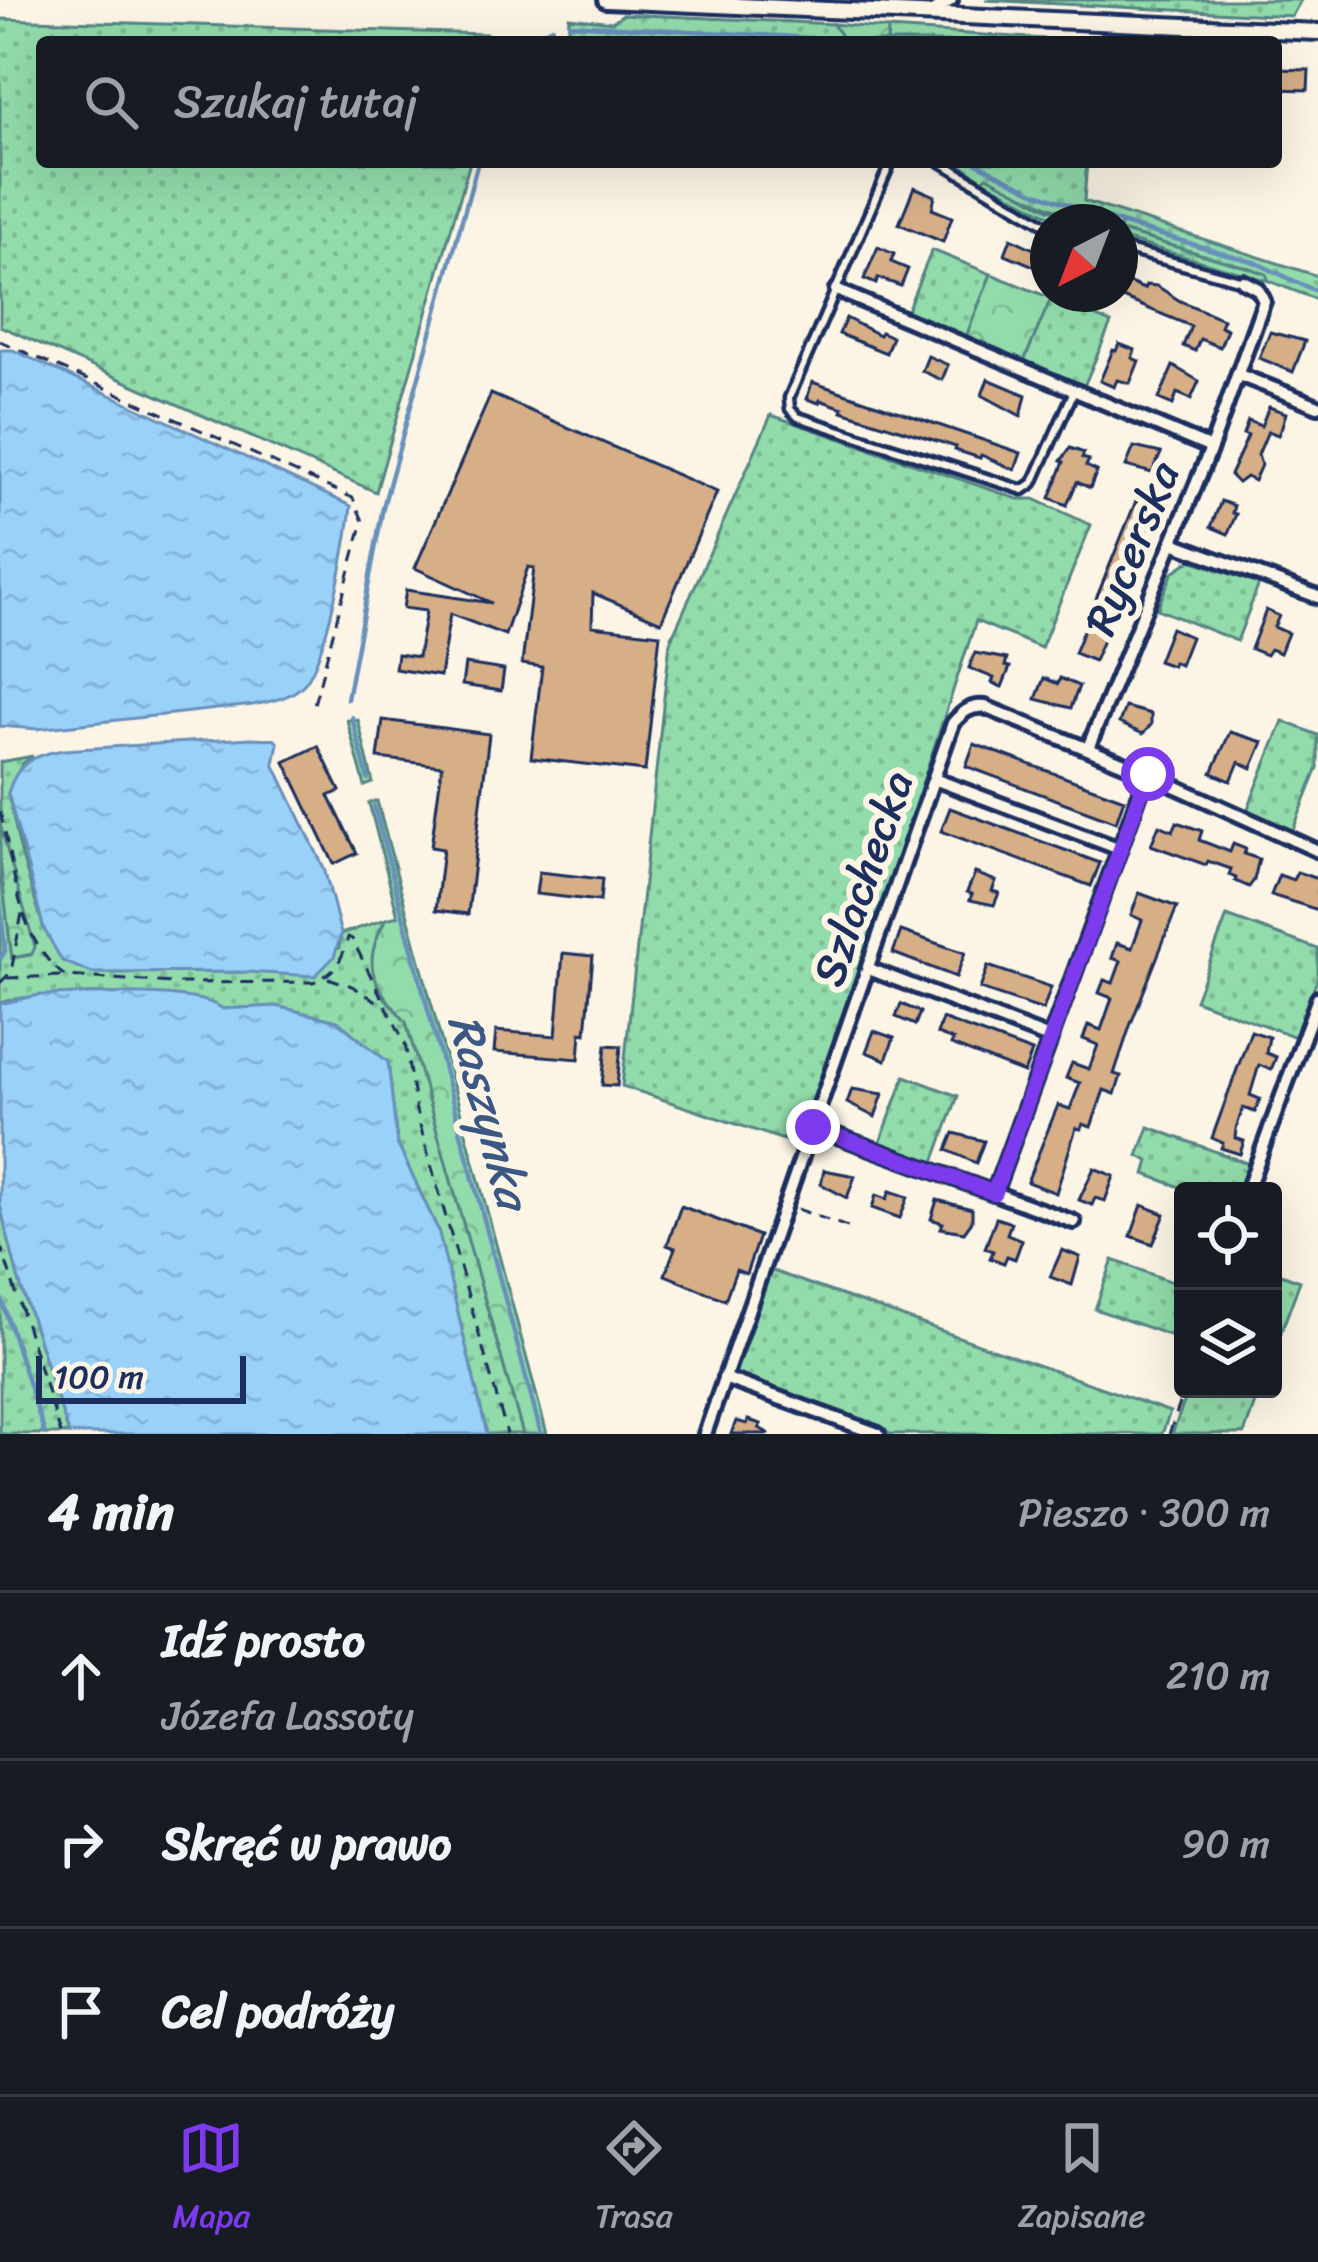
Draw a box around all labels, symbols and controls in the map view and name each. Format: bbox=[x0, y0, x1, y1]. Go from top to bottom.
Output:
search box bbox=[36, 36, 1282, 168]
text: Szukaj tutaj bbox=[174, 62, 418, 142]
icon: search bbox=[78, 69, 144, 135]
north arrow bbox=[1030, 204, 1138, 312]
street label: Rycerska bbox=[1061, 449, 1203, 648]
route start bbox=[1121, 747, 1175, 801]
street label: Szlachecka bbox=[789, 760, 937, 997]
water label: Raszynka bbox=[423, 1004, 558, 1224]
route end bbox=[786, 1100, 840, 1154]
map controls bbox=[1174, 1182, 1282, 1398]
button: locate bbox=[1174, 1182, 1282, 1290]
button: layers bbox=[1174, 1290, 1282, 1398]
text: 100 m bbox=[54, 1348, 144, 1406]
scale bar bbox=[36, 1350, 246, 1403]
text: 4 min bbox=[48, 1467, 174, 1557]
text: Pieszo · 300 m bbox=[1018, 1478, 1270, 1547]
text: Idź prosto bbox=[162, 1601, 365, 1681]
text: 210 m bbox=[1166, 1641, 1270, 1710]
icon: ahead bbox=[48, 1643, 114, 1709]
text: Józefa Lassoty bbox=[162, 1681, 414, 1750]
text: Skręć w prawo bbox=[162, 1804, 451, 1884]
text: 90 m bbox=[1181, 1809, 1270, 1878]
icon: right bbox=[48, 1811, 114, 1877]
text: Cel podróży bbox=[162, 1972, 394, 2052]
icon: arrive bbox=[48, 1979, 114, 2045]
tab: Mapa bbox=[173, 2115, 250, 2245]
tab: Trasa bbox=[595, 2115, 673, 2245]
tab: Zapisane bbox=[1018, 2115, 1145, 2245]

